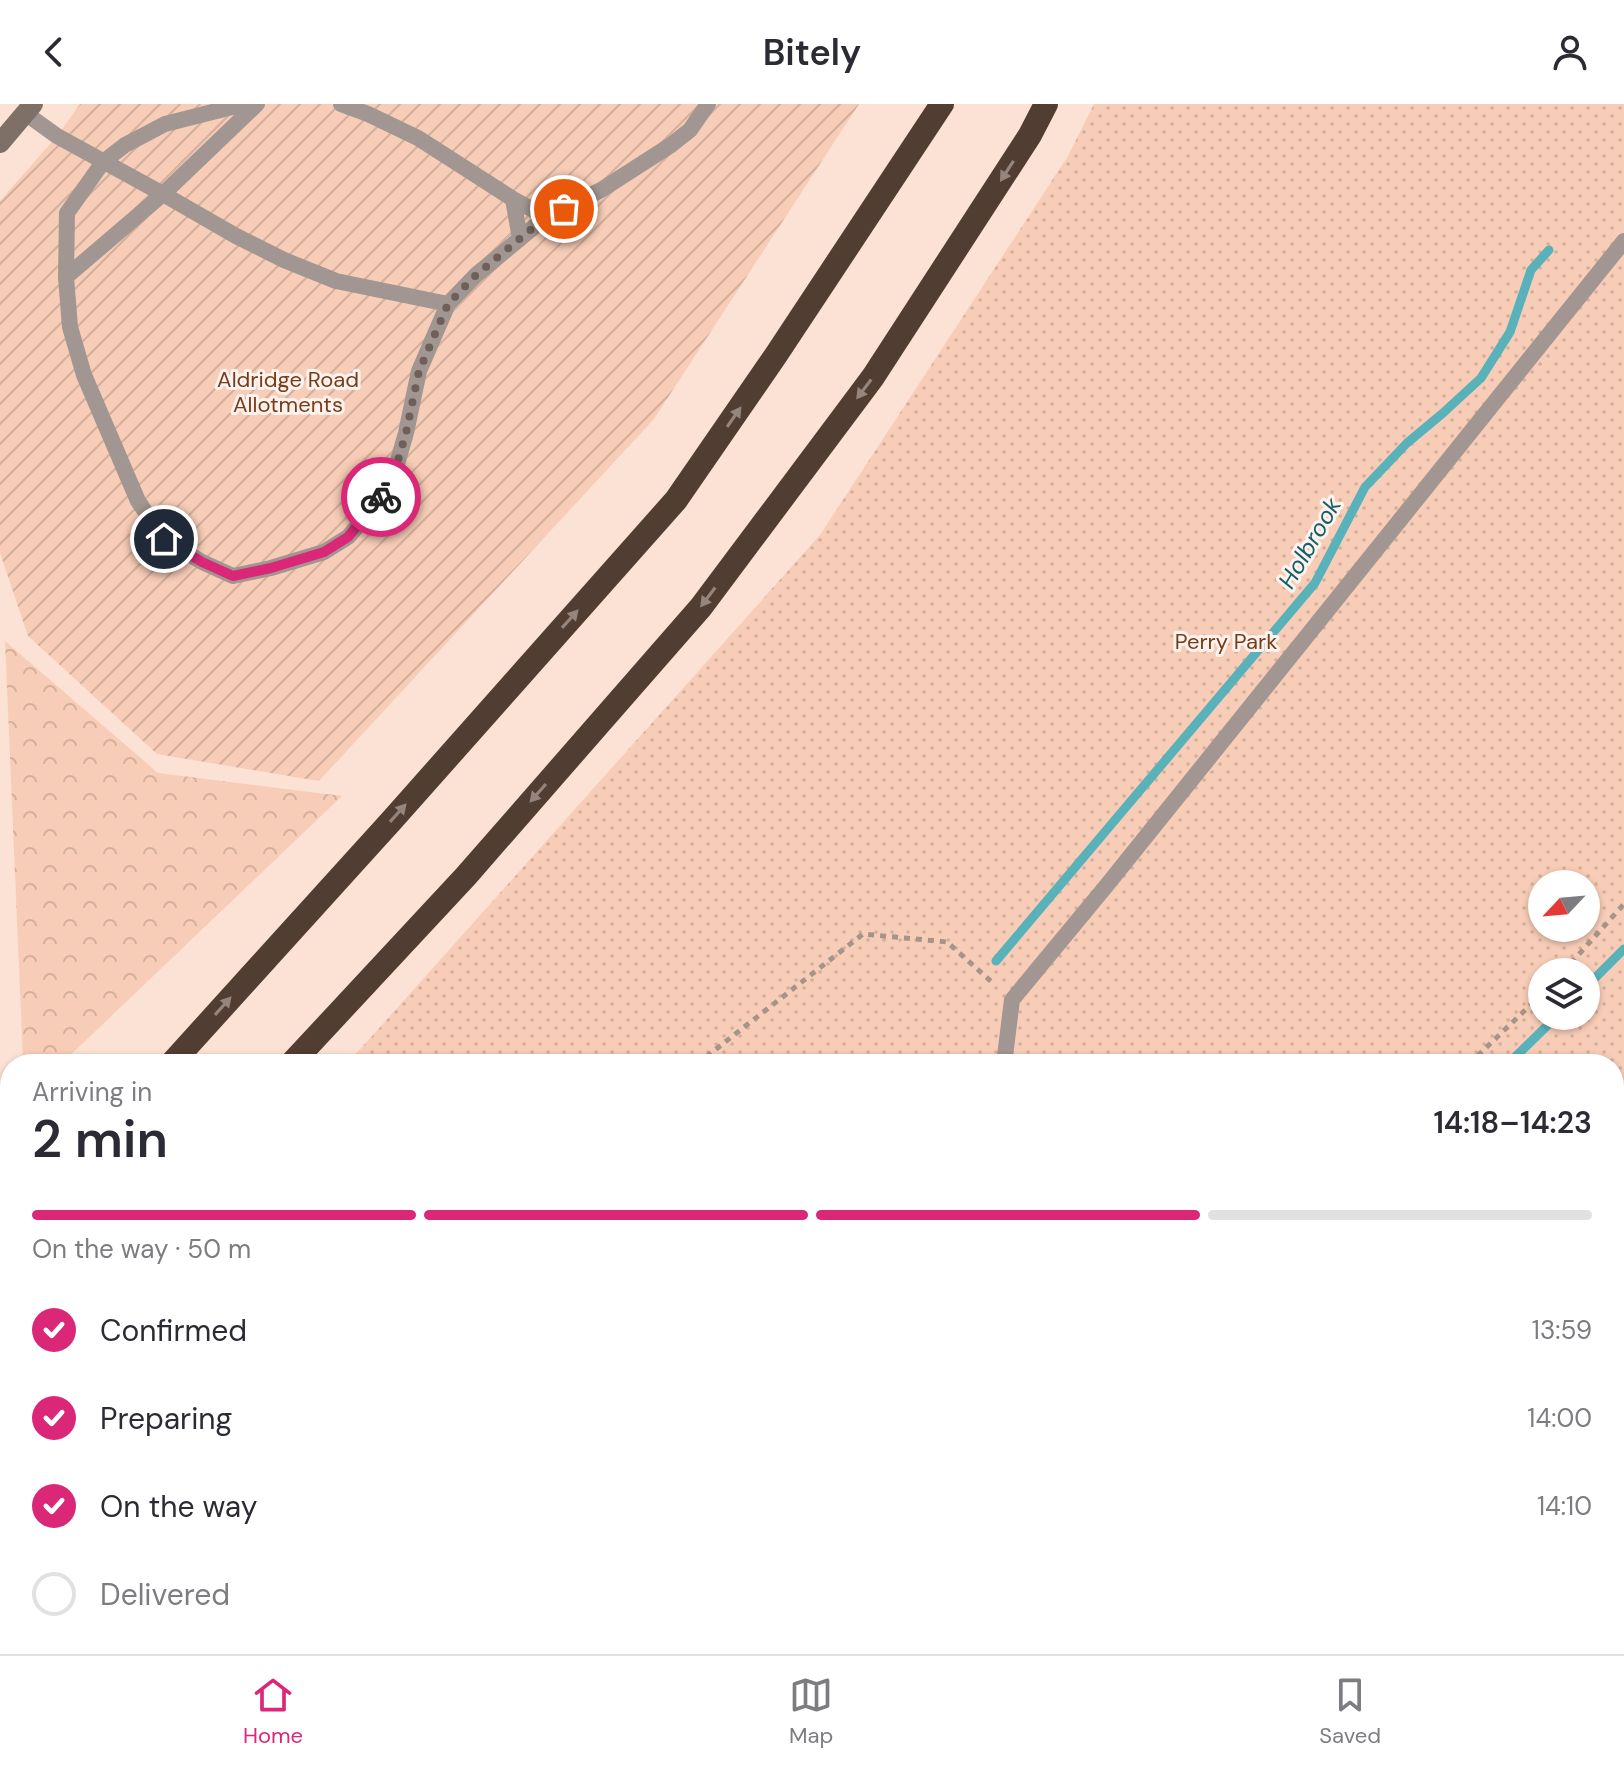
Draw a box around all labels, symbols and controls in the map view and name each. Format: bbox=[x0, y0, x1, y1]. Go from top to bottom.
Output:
text: Bitely bbox=[763, 29, 861, 76]
icon: back bbox=[32, 30, 76, 74]
icon: person bbox=[1548, 30, 1592, 74]
one-way arrow bbox=[999, 161, 1014, 182]
pin bbox=[530, 175, 598, 243]
icon: bag bbox=[542, 187, 586, 231]
park label: Aldridge Road Allotments bbox=[217, 365, 359, 419]
one-way arrow bbox=[857, 378, 872, 399]
one-way arrow bbox=[726, 407, 741, 428]
courier bbox=[341, 457, 421, 537]
icon: bike bbox=[359, 475, 403, 519]
water label: Holbrook bbox=[1271, 491, 1348, 594]
pin bbox=[130, 505, 198, 573]
icon: home bbox=[142, 517, 186, 561]
one-way arrow bbox=[701, 587, 717, 607]
one-way arrow bbox=[561, 610, 579, 629]
park label: Perry Park bbox=[1175, 627, 1277, 656]
one-way arrow bbox=[530, 783, 547, 803]
one-way arrow bbox=[388, 804, 406, 823]
north arrow bbox=[1528, 870, 1600, 942]
map controls bbox=[1528, 870, 1600, 1030]
button: layers bbox=[1528, 958, 1600, 1030]
one-way arrow bbox=[214, 997, 232, 1016]
text: Arriving in bbox=[32, 1075, 152, 1109]
text: 14:18–14:23 bbox=[1433, 1103, 1592, 1142]
text: 2 min bbox=[32, 1105, 168, 1173]
text: On the way · 50 m bbox=[32, 1232, 251, 1266]
icon: check bbox=[32, 1308, 76, 1352]
text: Confirmed bbox=[100, 1311, 247, 1350]
text: 13:59 bbox=[1532, 1313, 1592, 1347]
icon: check bbox=[32, 1396, 76, 1440]
text: Preparing bbox=[100, 1399, 232, 1438]
text: 14:00 bbox=[1527, 1401, 1592, 1435]
icon: check bbox=[32, 1484, 76, 1528]
text: On the way bbox=[100, 1487, 257, 1526]
text: 14:10 bbox=[1537, 1489, 1592, 1523]
text: Delivered bbox=[100, 1575, 230, 1614]
tab: Home bbox=[243, 1673, 303, 1750]
tab: Map bbox=[789, 1673, 833, 1750]
tab: Saved bbox=[1319, 1673, 1381, 1750]

